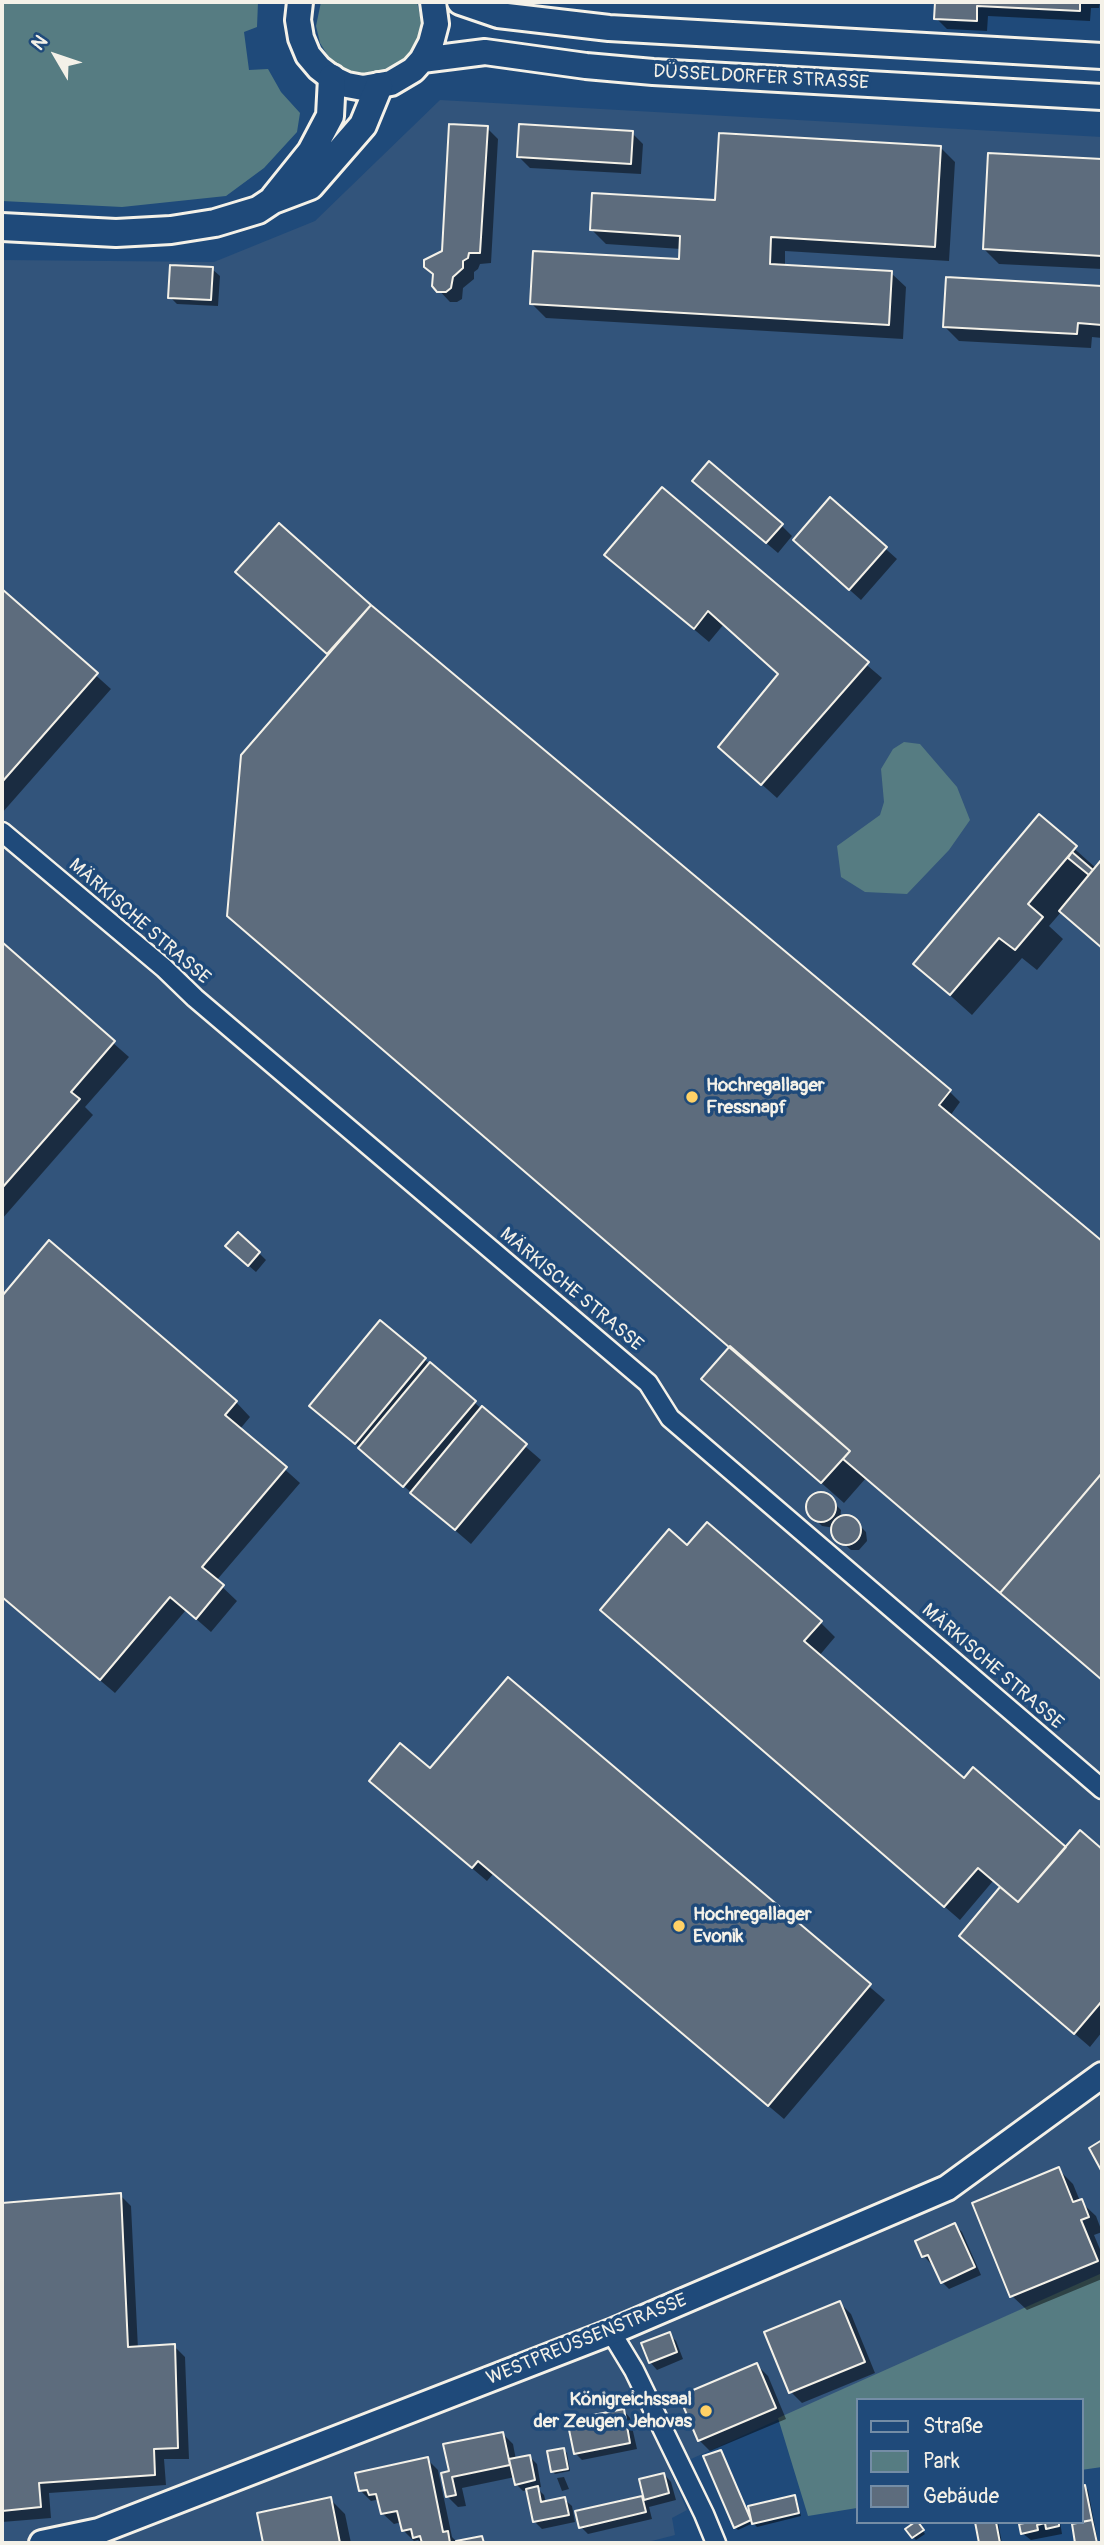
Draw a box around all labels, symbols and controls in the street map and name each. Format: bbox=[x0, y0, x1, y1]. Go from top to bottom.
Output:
north arrow bbox=[21, 21, 91, 91]
text: N bbox=[26, 30, 53, 55]
street label: DÜSSELDORFER STRASSE bbox=[653, 61, 869, 95]
street label: MÄRKISCHE STRASSE bbox=[64, 854, 214, 990]
place label: Hochregallager Fressnapf bbox=[706, 1075, 825, 1119]
marker: Hochregallager Fressnapf bbox=[684, 1089, 700, 1105]
street label: MÄRKISCHE STRASSE bbox=[495, 1223, 647, 1357]
street label: MÄRKISCHE STRASSE bbox=[917, 1599, 1067, 1735]
place label: Hochregallager Evonik bbox=[693, 1904, 812, 1948]
marker: Hochregallager Evonik bbox=[671, 1918, 687, 1934]
street label: WESTPREUSSENSTRASSE bbox=[484, 2289, 690, 2391]
place label: Königreichssaal der Zeugen Jehovas bbox=[533, 2389, 692, 2433]
legend bbox=[856, 2398, 1083, 2524]
marker: Königreichssaal der Zeugen Jehovas bbox=[698, 2403, 714, 2419]
text: Straße bbox=[923, 2413, 983, 2440]
text: Park bbox=[923, 2448, 960, 2475]
text: Gebäude bbox=[923, 2483, 999, 2510]

